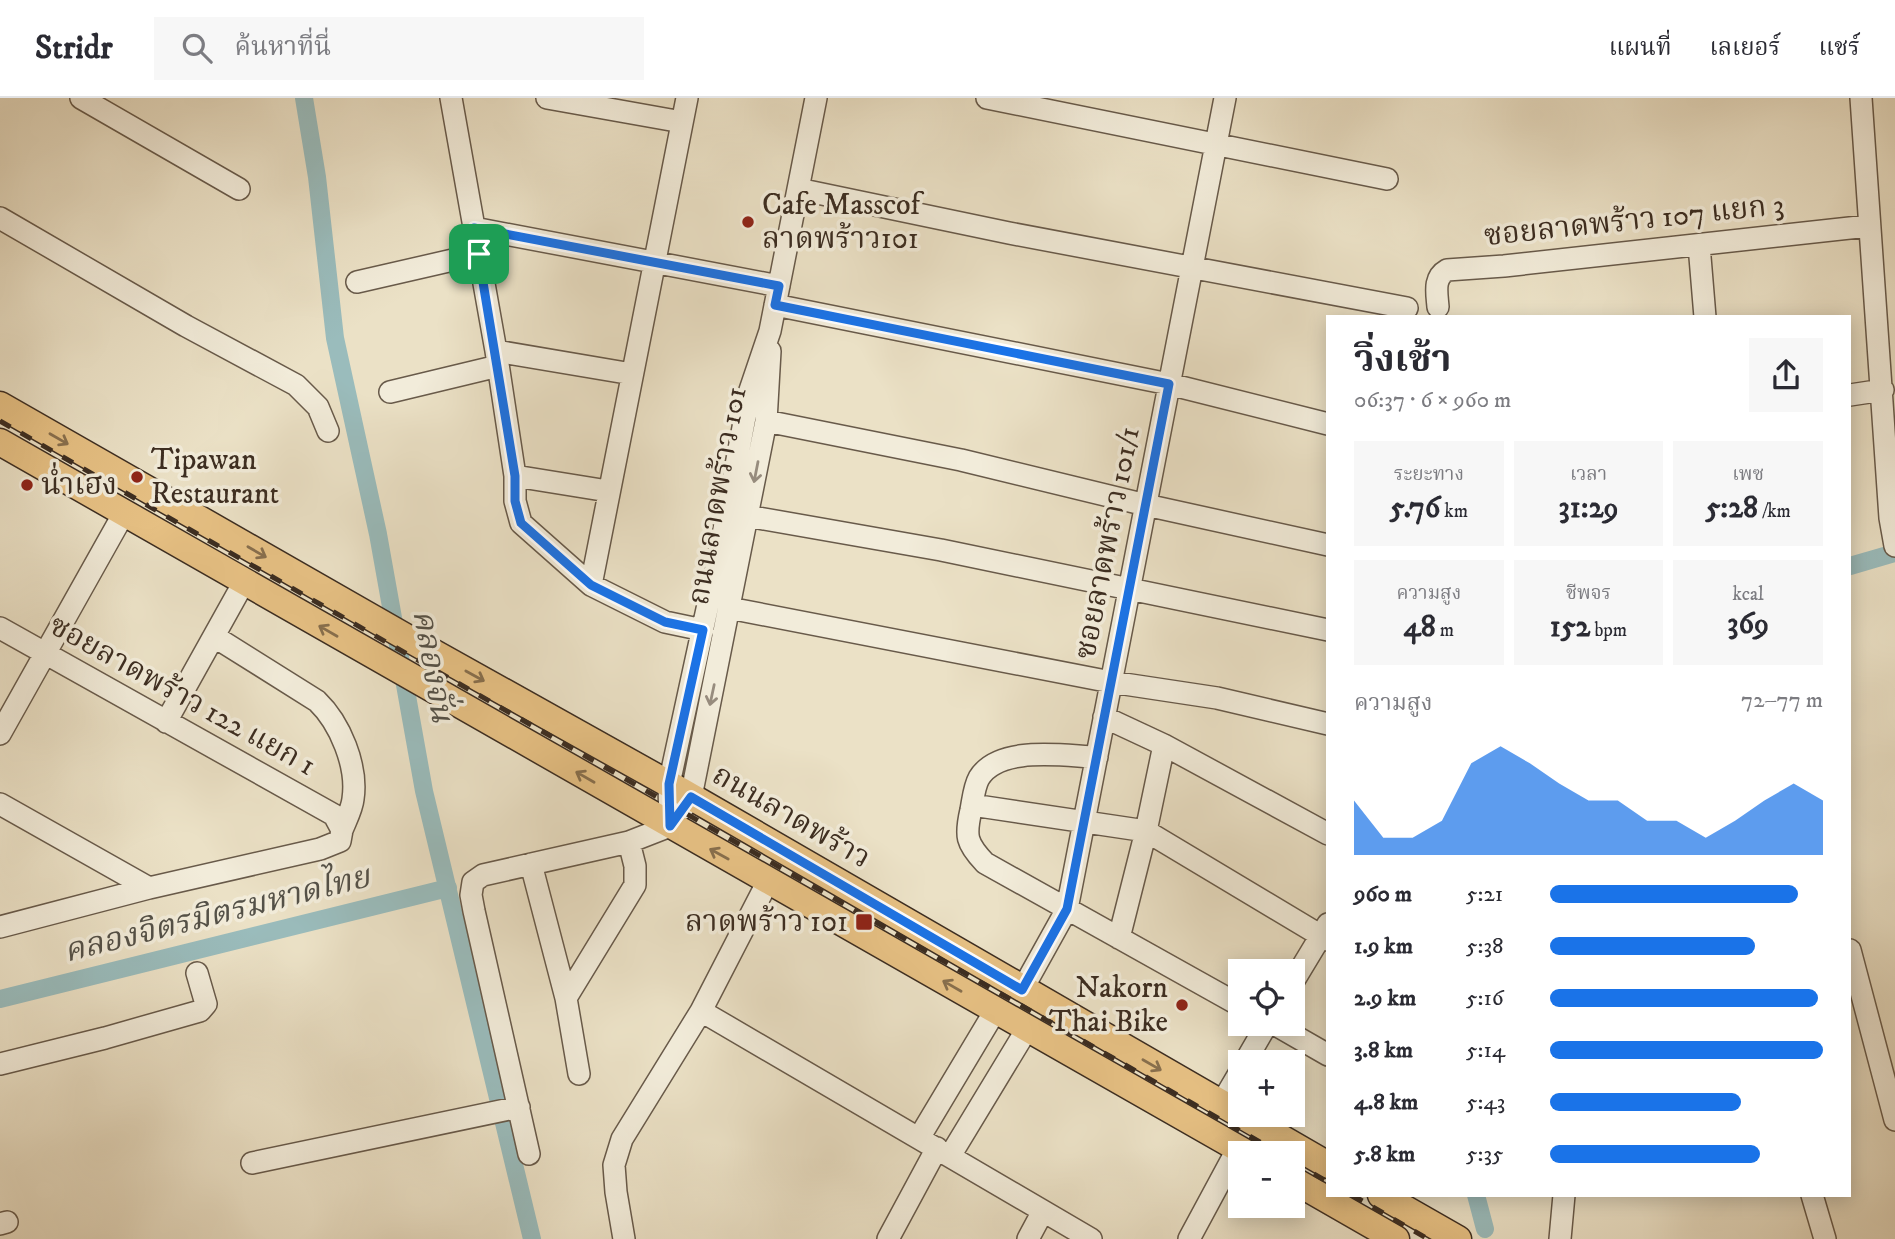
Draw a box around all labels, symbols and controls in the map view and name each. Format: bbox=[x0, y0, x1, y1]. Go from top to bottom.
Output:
search box bbox=[154, 17, 644, 80]
text: Stridr bbox=[35, 28, 112, 69]
icon: search bbox=[178, 29, 216, 67]
text: ค้นหาที่นี่ bbox=[234, 31, 331, 64]
text: แผนที่ bbox=[1609, 33, 1672, 63]
text: เลเยอร์ bbox=[1710, 33, 1781, 63]
text: แชร์ bbox=[1819, 33, 1860, 63]
place label: Cafe Masscof ลาดพร้าว101 bbox=[762, 187, 925, 258]
street label: ซอยลาดพร้าว 107 แยก 3 bbox=[1482, 187, 1786, 255]
marker: Cafe Masscof ลาดพร้าว101 bbox=[740, 214, 756, 230]
pin bbox=[449, 224, 509, 284]
icon: arrive bbox=[460, 235, 498, 273]
text: วิ่งเช้า bbox=[1354, 336, 1451, 384]
button: share bbox=[1749, 338, 1823, 412]
street label: ถนนลาดพร้าว 101 bbox=[681, 384, 755, 608]
text: 06:37 · 6 × 960 m bbox=[1354, 386, 1511, 415]
street label: ซอยลาดพร้าว 101/1 bbox=[1067, 424, 1149, 662]
one-way arrow bbox=[49, 432, 69, 446]
place label: Tipawan Restaurant bbox=[151, 442, 279, 513]
one-way arrow bbox=[749, 460, 763, 483]
place label: น่ำเฮง bbox=[41, 462, 117, 504]
text: ระยะทาง bbox=[1394, 463, 1464, 486]
text: เวลา bbox=[1570, 463, 1607, 486]
text: เพซ bbox=[1732, 463, 1764, 486]
marker: Tipawan Restaurant bbox=[129, 469, 145, 485]
marker: น่ำเฮง bbox=[19, 477, 35, 493]
text: 5.76 bbox=[1390, 490, 1440, 527]
text: 31:29 bbox=[1559, 490, 1618, 527]
text: 5:28 bbox=[1705, 490, 1758, 527]
text: km bbox=[1440, 500, 1468, 523]
text: /km bbox=[1758, 500, 1791, 523]
one-way arrow bbox=[246, 545, 266, 559]
text: ความสูง bbox=[1396, 582, 1461, 605]
text: ชีพจร bbox=[1566, 582, 1611, 605]
text: kcal bbox=[1733, 583, 1764, 606]
water label: คลองจั่น bbox=[402, 606, 467, 726]
text: 369 bbox=[1727, 606, 1769, 643]
street label: ซอยลาดพร้าว 122 แยก 1 bbox=[42, 607, 322, 785]
text: 48 bbox=[1404, 609, 1436, 646]
text: 152 bbox=[1550, 609, 1590, 646]
text: m bbox=[1436, 619, 1454, 642]
text: bpm bbox=[1590, 619, 1627, 642]
one-way arrow bbox=[318, 623, 338, 637]
one-way arrow bbox=[464, 669, 484, 683]
one-way arrow bbox=[704, 683, 718, 706]
text: 72–77 m bbox=[1741, 686, 1823, 715]
text: ความสูง bbox=[1354, 689, 1432, 718]
street label: ถนนลาดพร้าว bbox=[705, 757, 877, 877]
one-way arrow bbox=[575, 770, 595, 784]
one-way arrow bbox=[709, 847, 730, 860]
water label: คลองจิตรมิตรมหาดไทย bbox=[59, 853, 376, 972]
text: 960 m bbox=[1354, 880, 1412, 909]
text: 5:21 bbox=[1466, 880, 1503, 909]
place label: ลาดพร้าว 101 bbox=[685, 904, 848, 941]
marker: ลาดพร้าว 101 bbox=[854, 912, 874, 932]
text: 1.9 km bbox=[1354, 932, 1413, 961]
text: 5:38 bbox=[1466, 932, 1504, 961]
map controls bbox=[1228, 959, 1305, 1218]
button: locate bbox=[1228, 959, 1305, 1036]
place label: Nakorn Thai Bike bbox=[1049, 970, 1168, 1041]
one-way arrow bbox=[943, 979, 963, 993]
text: 2.9 km bbox=[1354, 984, 1416, 1013]
text: 5:16 bbox=[1466, 984, 1504, 1013]
marker: Nakorn Thai Bike bbox=[1174, 997, 1190, 1013]
text: 3.8 km bbox=[1354, 1036, 1413, 1065]
text: 5:14 bbox=[1466, 1036, 1505, 1065]
button: + bbox=[1228, 1050, 1305, 1127]
one-way arrow bbox=[1142, 1058, 1162, 1072]
text: 4.8 km bbox=[1354, 1088, 1418, 1117]
text: 5:43 bbox=[1466, 1088, 1505, 1117]
text: 5.8 km bbox=[1354, 1140, 1415, 1169]
text: 5:35 bbox=[1466, 1140, 1503, 1169]
button: − bbox=[1228, 1141, 1305, 1218]

